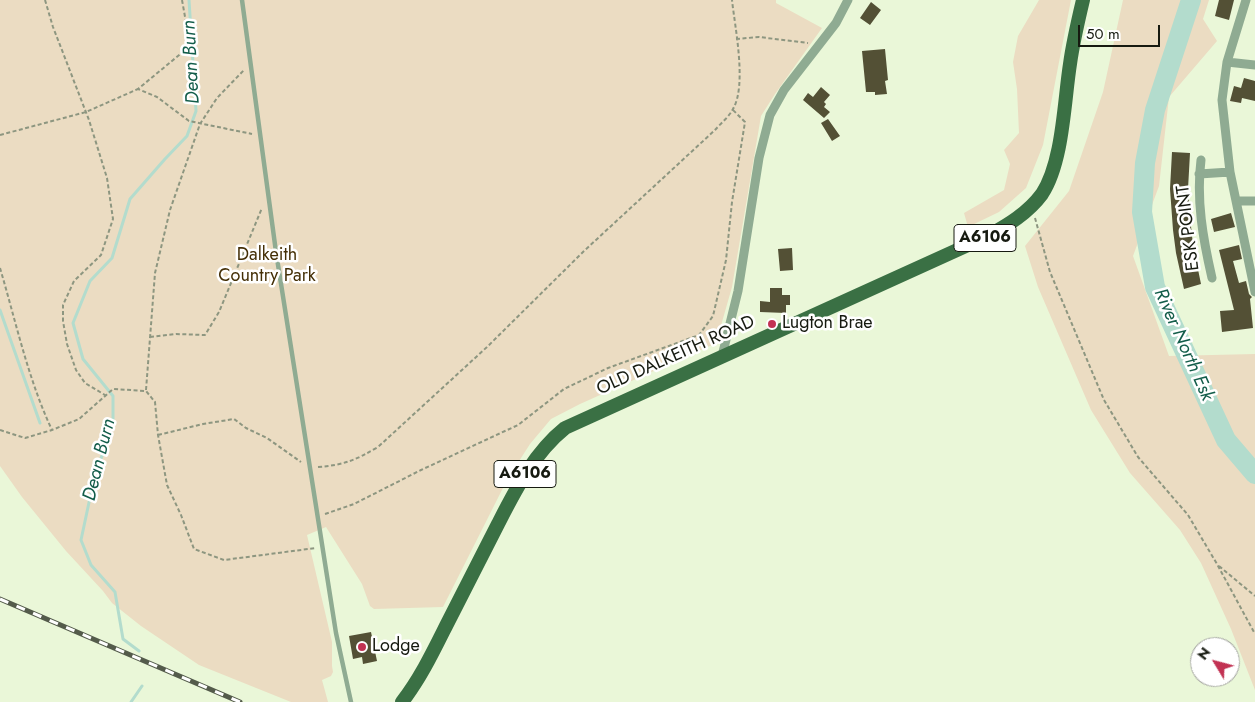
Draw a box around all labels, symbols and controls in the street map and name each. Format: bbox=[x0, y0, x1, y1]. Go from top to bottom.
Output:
scale bar bbox=[1080, 15, 1162, 47]
water label: Dean Burn bbox=[178, 20, 206, 104]
text: 50 m bbox=[1086, 23, 1120, 45]
street label: ESK POINT bbox=[1173, 184, 1205, 272]
road number: A6106 bbox=[954, 224, 1016, 252]
park label: Dalkeith Country Park bbox=[218, 245, 316, 288]
water label: River North Esk bbox=[1148, 285, 1218, 405]
street label: OLD DALKEITH ROAD bbox=[594, 311, 758, 401]
place label: Lugton Brae bbox=[782, 313, 873, 335]
marker: Lugton Brae bbox=[766, 318, 778, 330]
water label: Dean Burn bbox=[79, 417, 121, 503]
road number: A6106 bbox=[494, 460, 556, 488]
place label: Lodge bbox=[372, 636, 420, 658]
north arrow bbox=[1190, 637, 1240, 687]
marker: Lodge bbox=[356, 641, 368, 653]
text: N bbox=[1192, 643, 1215, 664]

